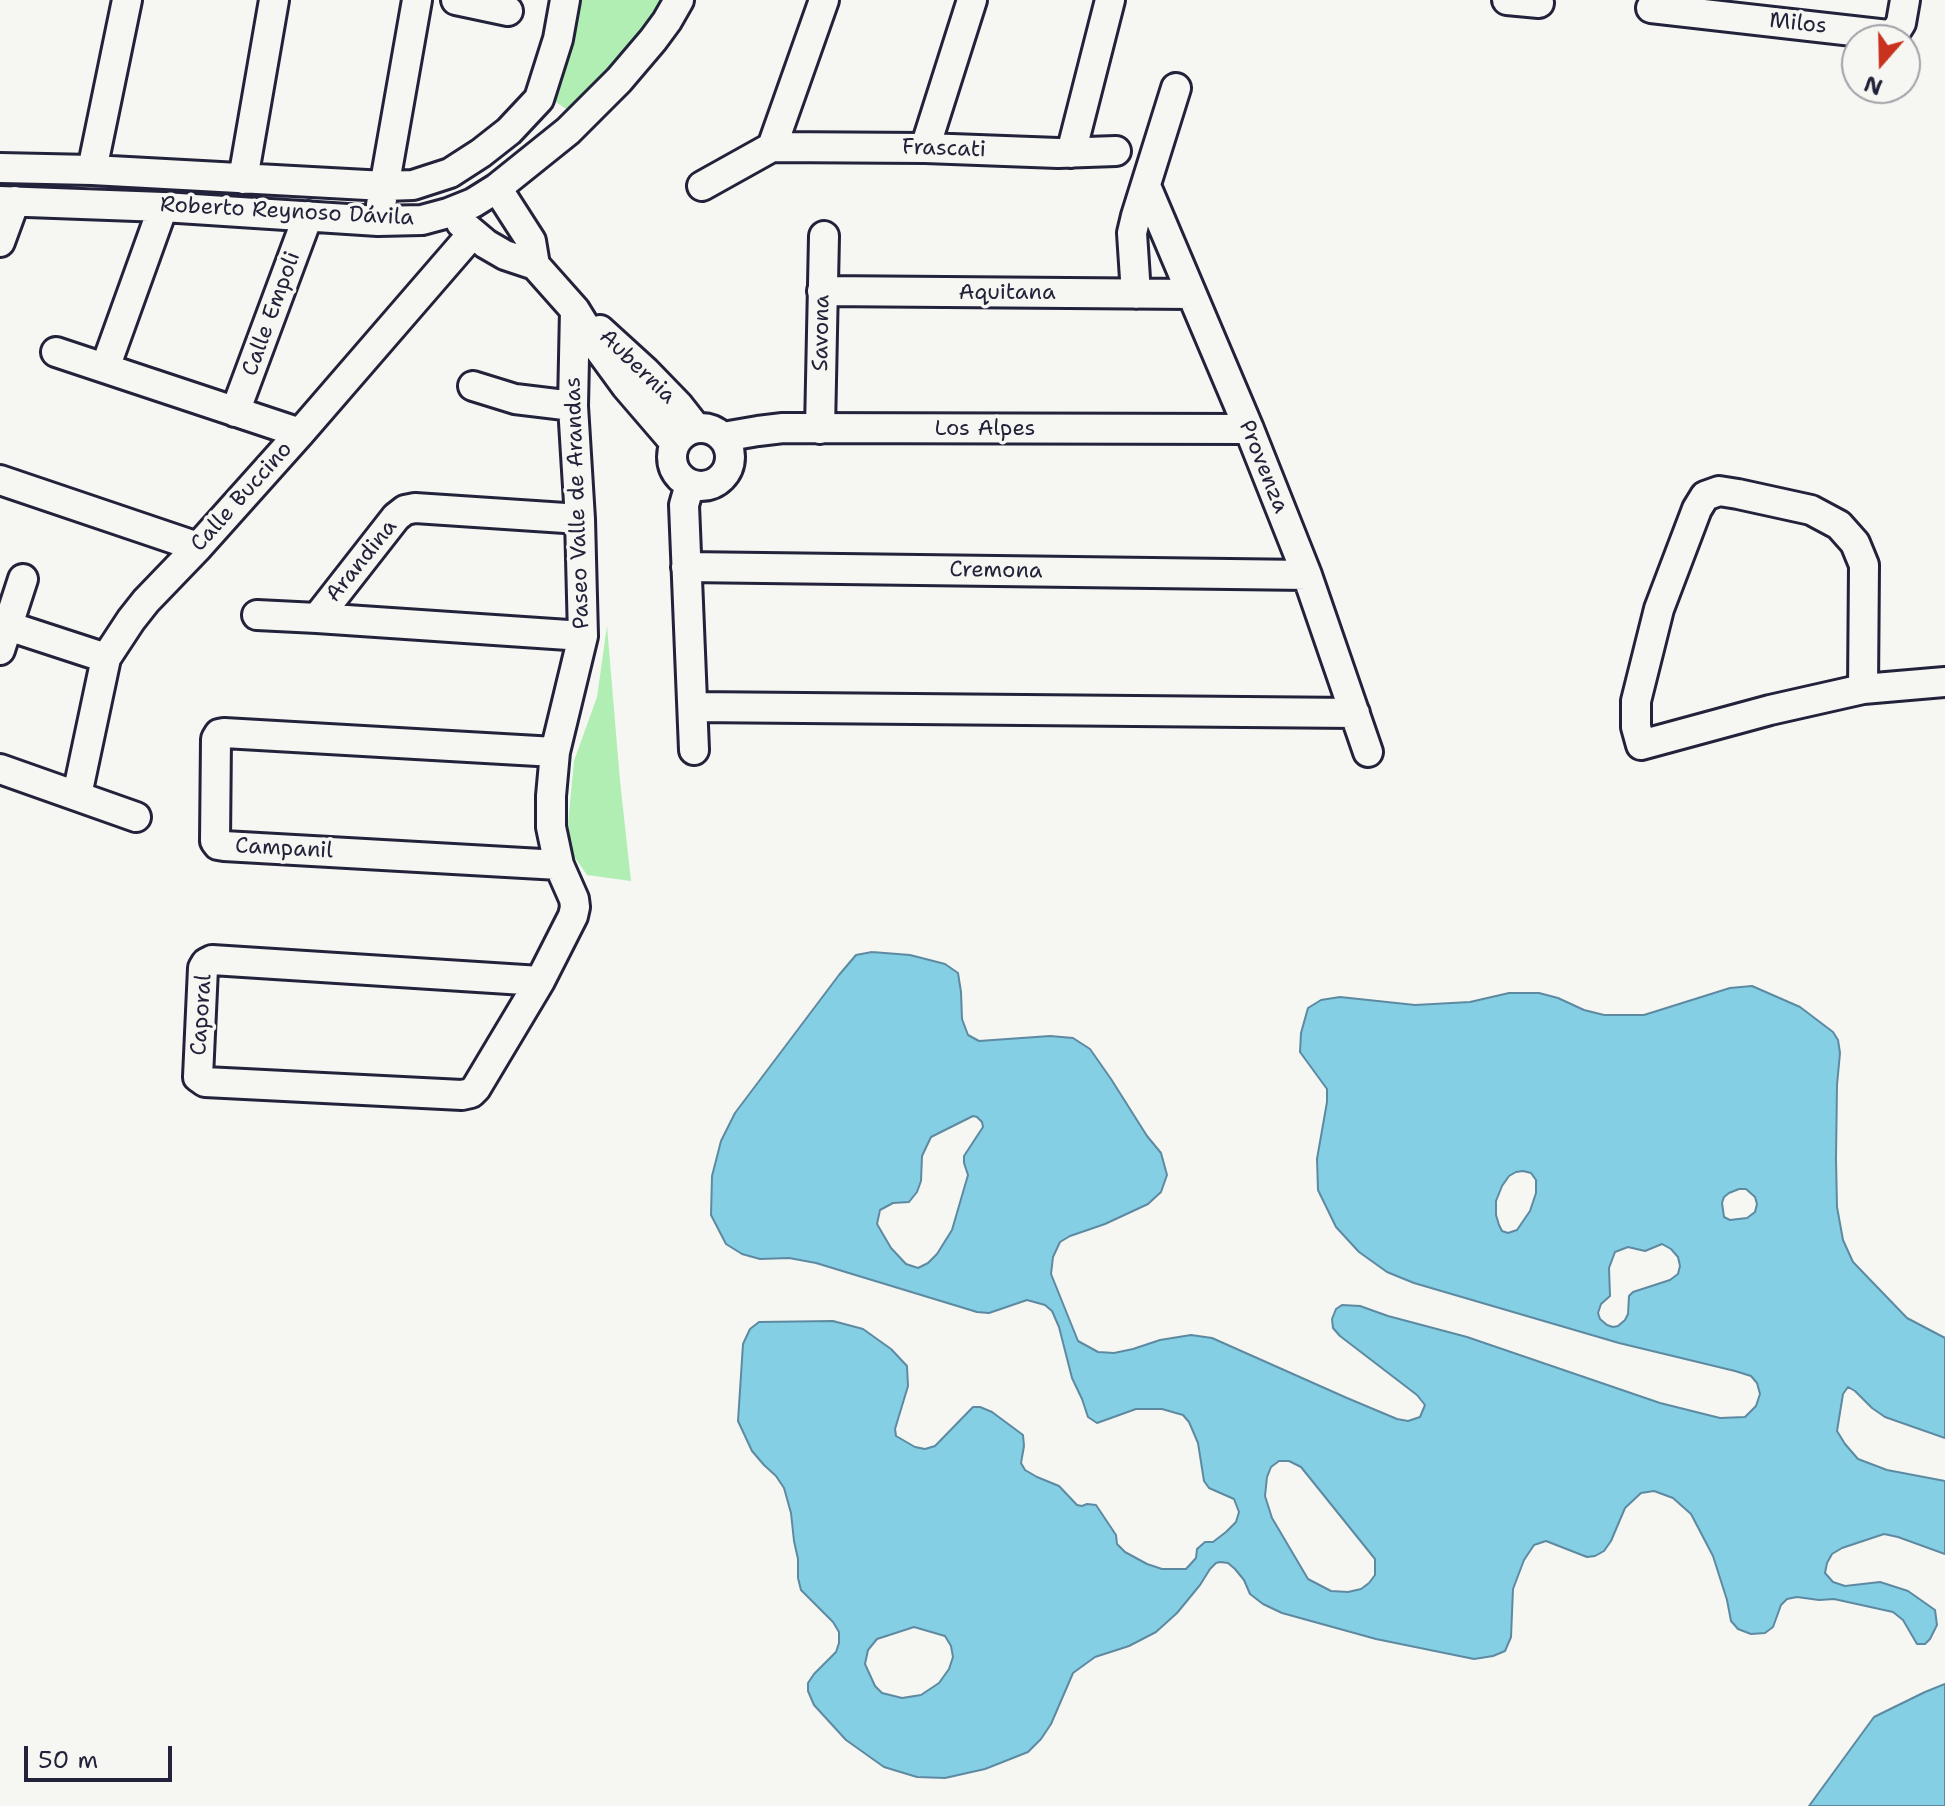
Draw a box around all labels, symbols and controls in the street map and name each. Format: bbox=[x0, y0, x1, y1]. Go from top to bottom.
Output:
street label: Milos bbox=[1768, 8, 1828, 40]
north arrow bbox=[1841, 24, 1921, 104]
text: N bbox=[1860, 69, 1886, 102]
street label: Frascati bbox=[902, 134, 986, 164]
street label: Roberto Reynoso Dávila bbox=[159, 192, 415, 232]
street label: Calle Empoli bbox=[237, 248, 307, 380]
street label: Aquitana bbox=[958, 280, 1056, 306]
street label: Savona bbox=[808, 294, 836, 372]
street label: Aubernia bbox=[593, 324, 681, 410]
street label: Paseo Valle de Arandas bbox=[560, 376, 596, 630]
street label: Los Alpes bbox=[935, 416, 1035, 442]
street label: Provenza bbox=[1232, 417, 1294, 517]
street label: Calle Buccino bbox=[186, 437, 298, 557]
street label: Arandina bbox=[321, 514, 403, 608]
street label: Cremona bbox=[949, 557, 1043, 585]
street label: Campanil bbox=[234, 833, 334, 865]
street label: Caporal bbox=[186, 973, 218, 1057]
scale bar bbox=[28, 1730, 176, 1780]
text: 50 m bbox=[38, 1744, 98, 1776]

